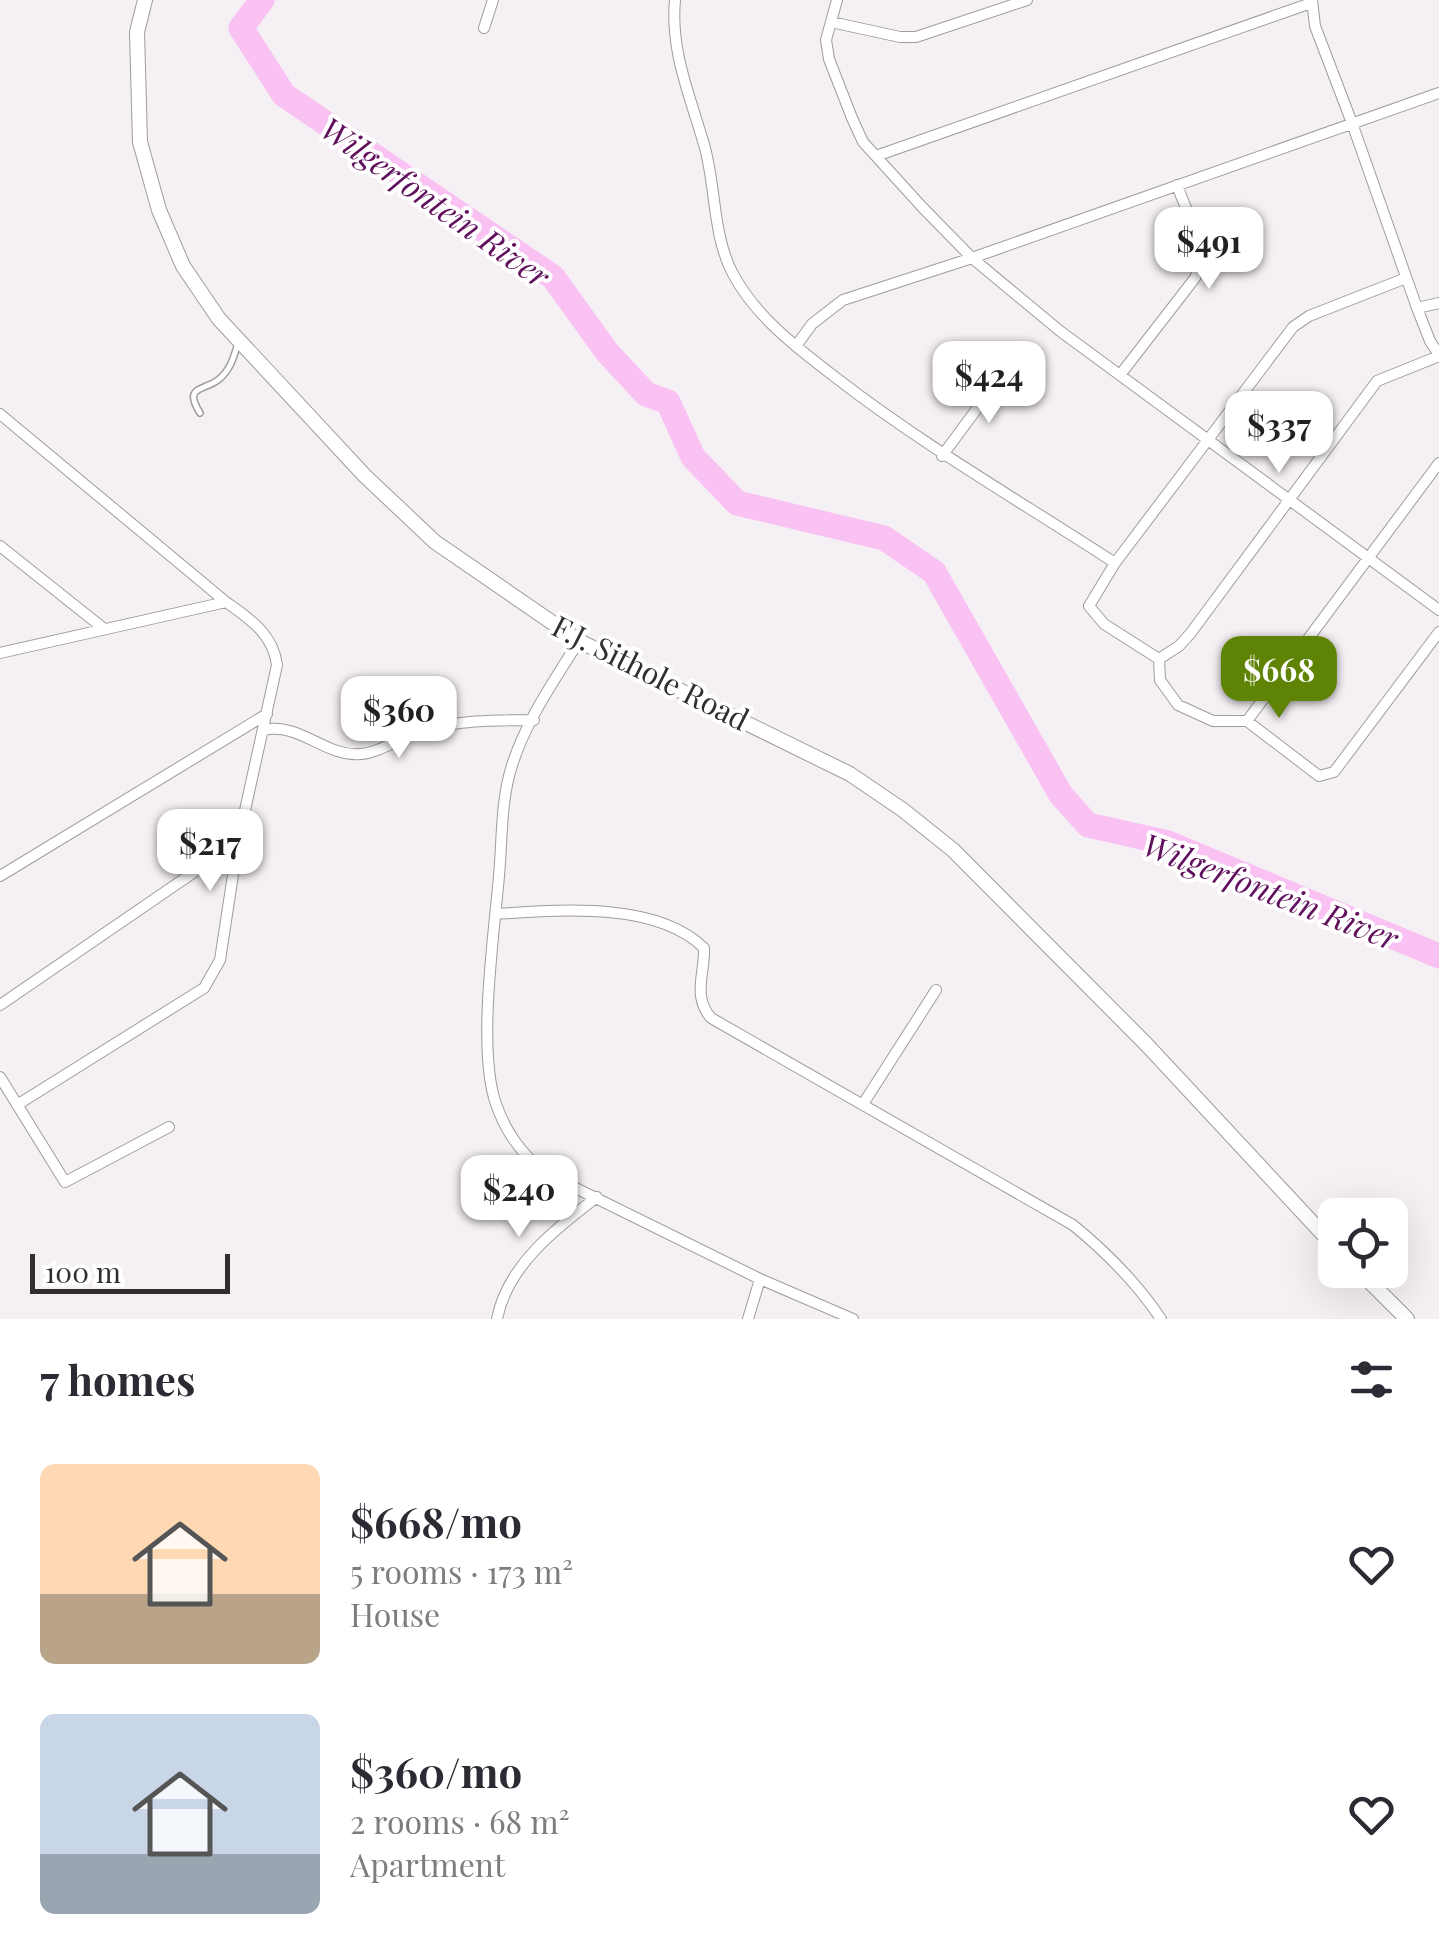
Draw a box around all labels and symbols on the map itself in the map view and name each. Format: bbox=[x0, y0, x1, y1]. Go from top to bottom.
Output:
water label: Wilgerfontein River bbox=[313, 106, 560, 297]
pin: $491 bbox=[1150, 207, 1268, 292]
pin: $424 bbox=[930, 341, 1048, 426]
pin: $337 bbox=[1220, 391, 1338, 476]
street label: F.J. Sithole Road bbox=[546, 605, 756, 739]
pin: $668 bbox=[1220, 636, 1338, 721]
pin: $360 bbox=[340, 676, 458, 761]
pin: $217 bbox=[151, 809, 269, 894]
water label: Wilgerfontein River bbox=[1137, 821, 1406, 959]
pin: $240 bbox=[460, 1155, 578, 1240]
scale bar bbox=[30, 1249, 230, 1294]

